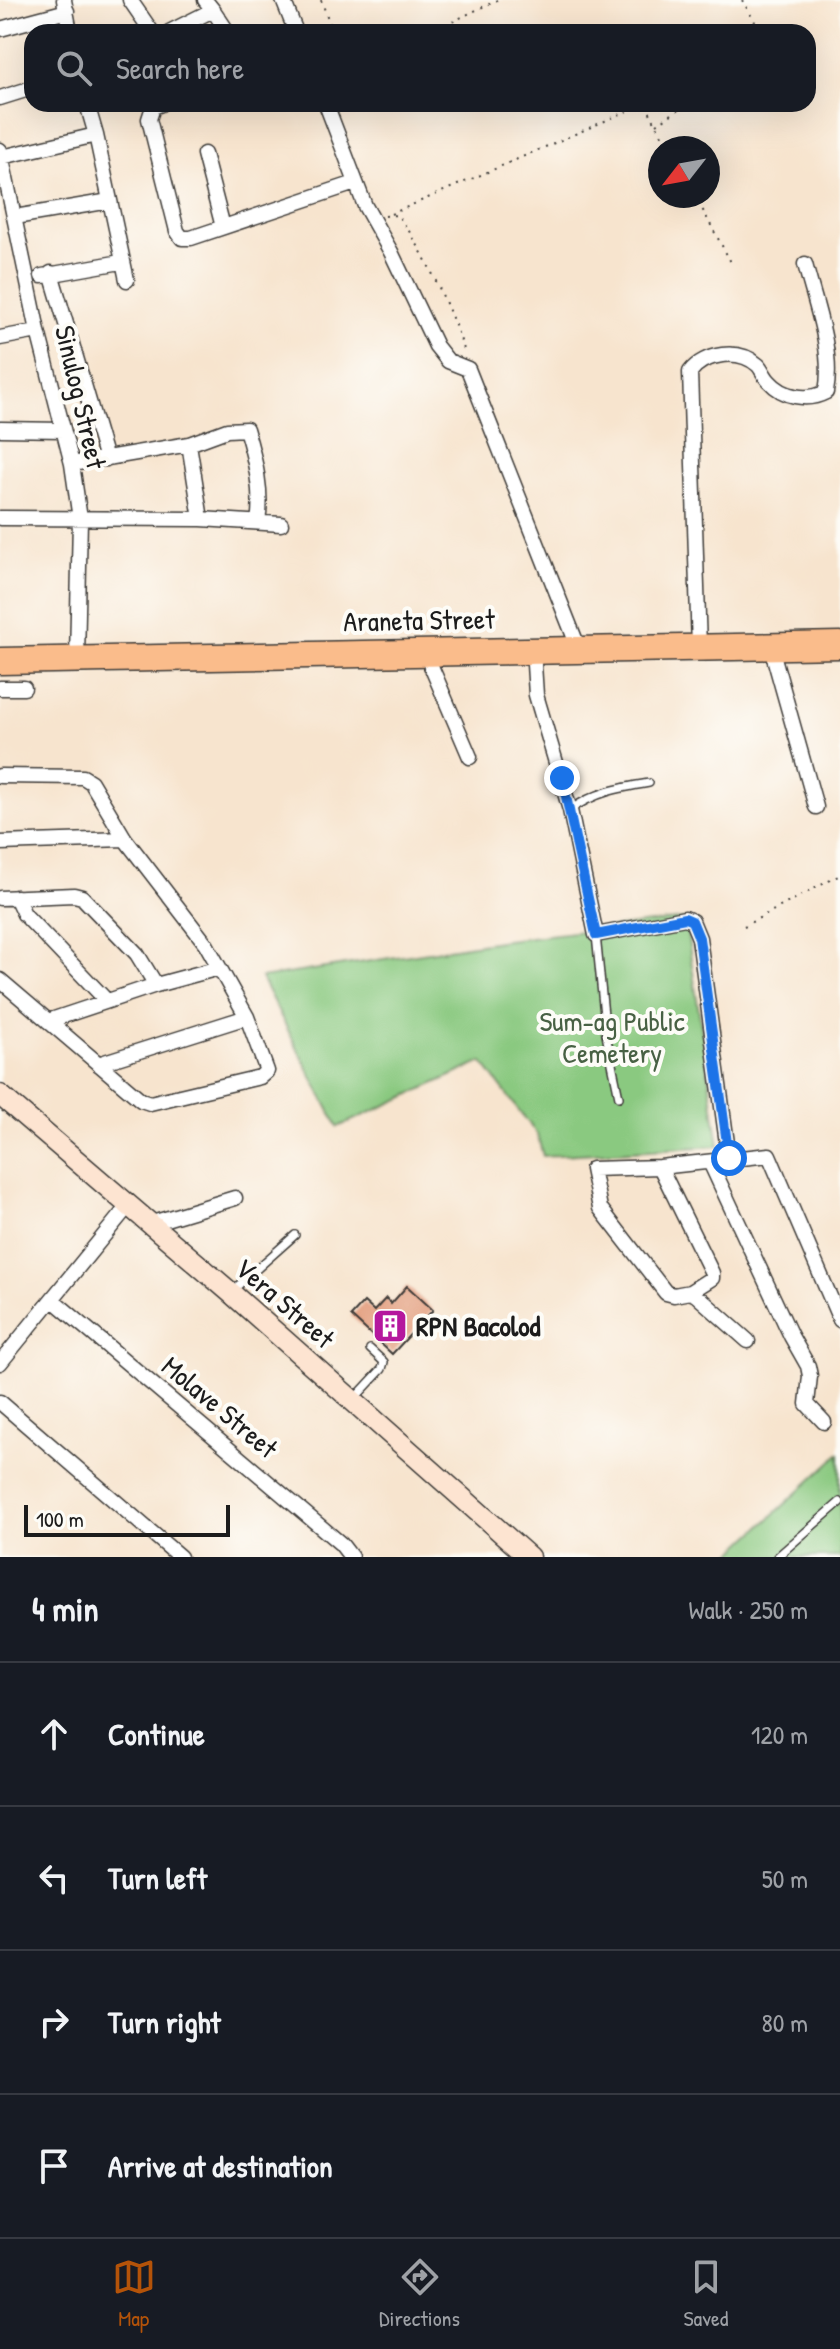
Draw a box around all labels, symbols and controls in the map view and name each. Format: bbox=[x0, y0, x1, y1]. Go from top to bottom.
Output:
search box bbox=[24, 24, 816, 112]
icon: search bbox=[52, 46, 96, 90]
text: Search here bbox=[116, 48, 244, 88]
north arrow bbox=[648, 136, 720, 208]
street label: Sinulog Street bbox=[46, 322, 116, 473]
street label: Araneta Street bbox=[343, 600, 495, 640]
route end bbox=[544, 760, 580, 796]
park label: Sum-ag Public Cemetery bbox=[539, 1002, 685, 1072]
route start bbox=[711, 1140, 747, 1176]
street label: Vera Street bbox=[227, 1249, 343, 1357]
building icon: RPN Bacolod bbox=[371, 1307, 409, 1345]
place label: RPN Bacolod bbox=[416, 1307, 541, 1345]
street label: Molave Street bbox=[154, 1347, 286, 1467]
scale bar bbox=[24, 1501, 230, 1537]
text: 100 m bbox=[36, 1504, 84, 1534]
text: 4 min bbox=[32, 1586, 99, 1632]
text: Walk · 250 m bbox=[688, 1592, 808, 1627]
icon: ahead bbox=[32, 1712, 76, 1756]
text: Continue bbox=[108, 1714, 205, 1754]
text: 120 m bbox=[751, 1717, 808, 1752]
icon: left bbox=[32, 1856, 76, 1900]
text: Turn left bbox=[108, 1858, 207, 1898]
text: 50 m bbox=[762, 1861, 808, 1896]
icon: right bbox=[32, 2000, 76, 2044]
text: Turn right bbox=[108, 2002, 221, 2042]
text: 80 m bbox=[761, 2005, 808, 2040]
icon: arrive bbox=[32, 2144, 76, 2188]
text: Arrive at destination bbox=[108, 2146, 333, 2186]
tab: Map bbox=[112, 2255, 156, 2333]
tab: Directions bbox=[379, 2255, 460, 2333]
tab: Saved bbox=[683, 2255, 728, 2333]

